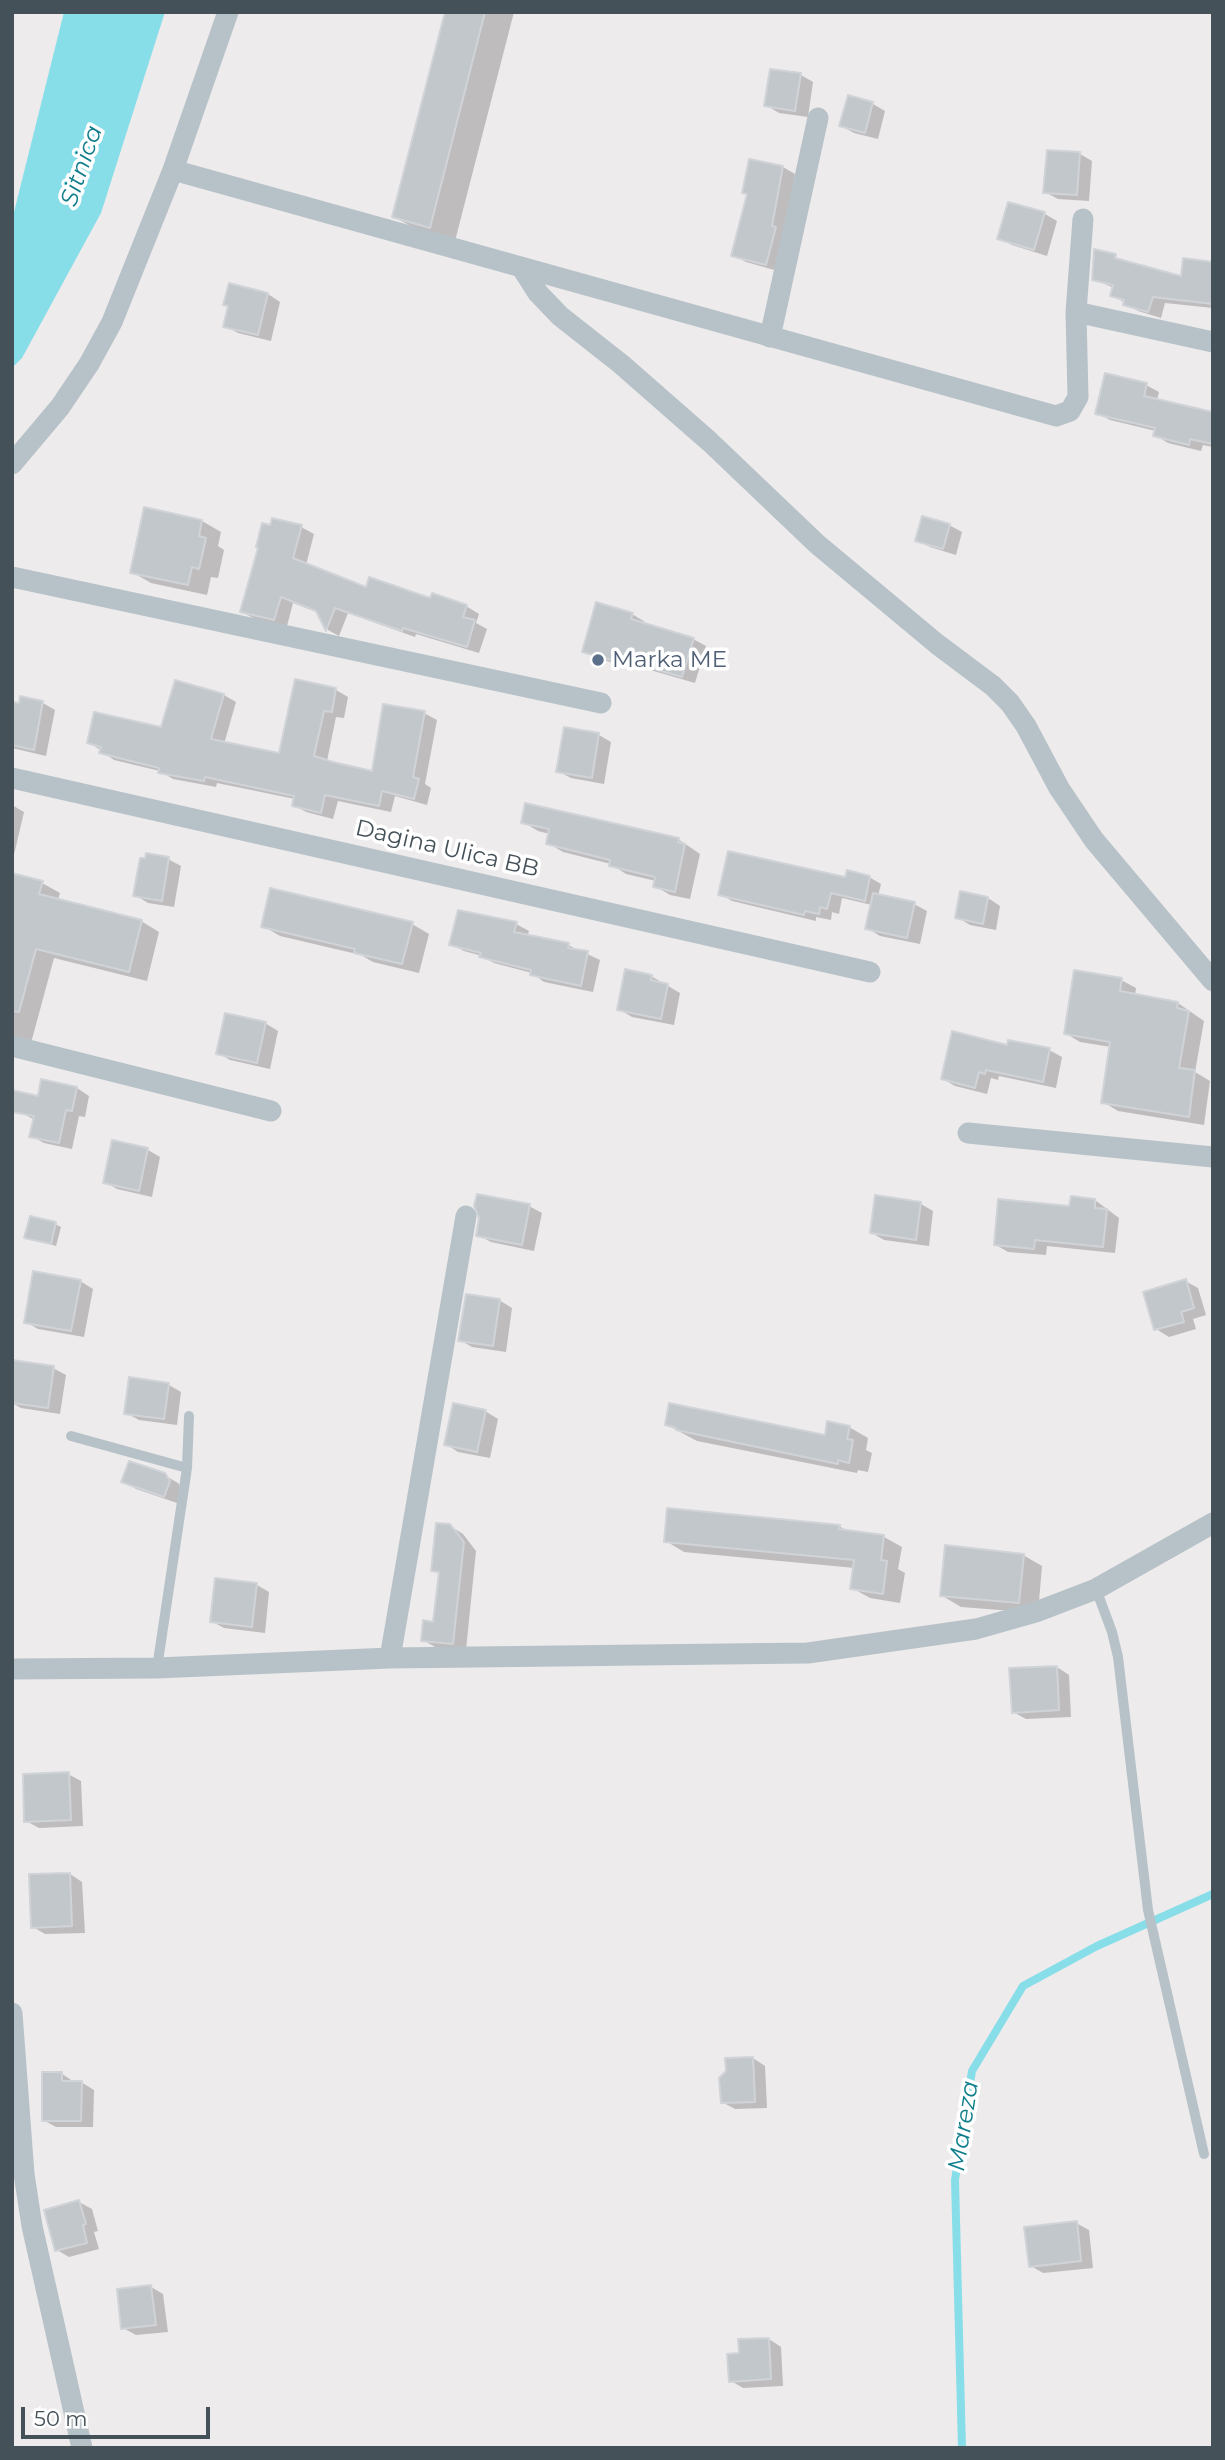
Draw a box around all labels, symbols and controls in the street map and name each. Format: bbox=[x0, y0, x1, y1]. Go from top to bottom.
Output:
water label: Sitnica bbox=[55, 122, 109, 210]
place label: Marka ME bbox=[612, 646, 727, 674]
marker: Marka ME bbox=[590, 652, 606, 668]
street label: Dagina Ulica BB bbox=[353, 814, 541, 884]
water label: Mareza bbox=[943, 2079, 985, 2173]
scale bar bbox=[24, 2394, 214, 2438]
text: 50 m bbox=[34, 2406, 88, 2431]

